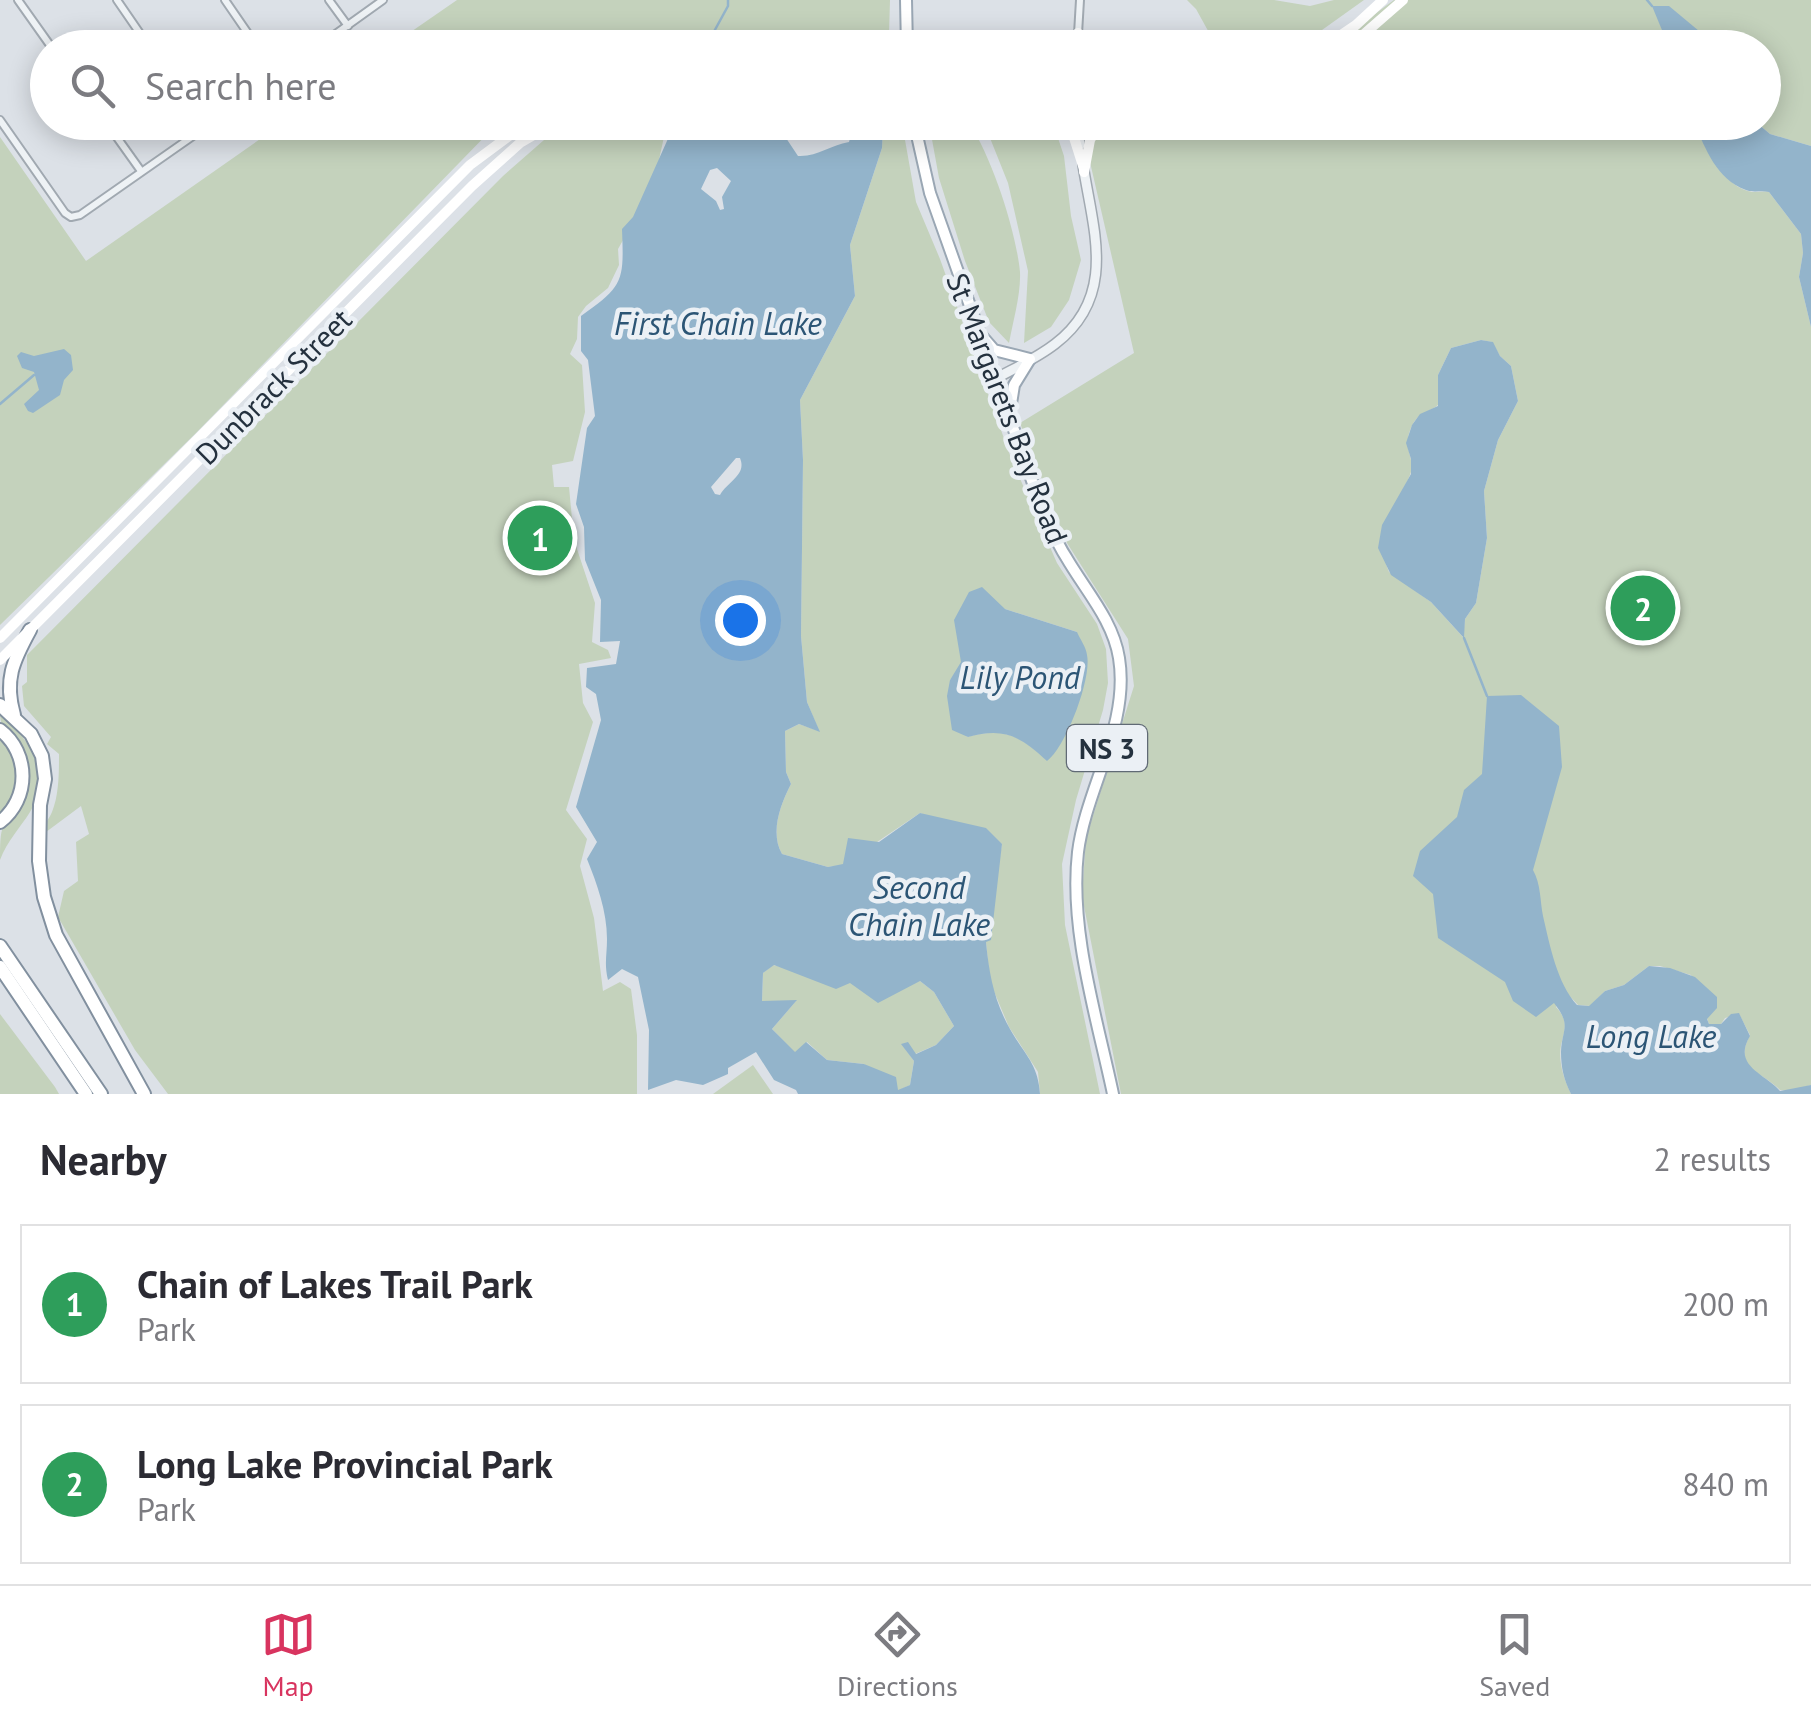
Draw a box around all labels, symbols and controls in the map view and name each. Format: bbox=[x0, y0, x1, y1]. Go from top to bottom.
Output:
search box bbox=[30, 30, 1781, 140]
icon: search bbox=[65, 58, 120, 113]
text: Search here bbox=[145, 61, 337, 110]
street label: St Margarets Bay Road bbox=[938, 267, 1078, 549]
street label: Dunbrack Street bbox=[187, 300, 359, 472]
water label: First Chain Lake bbox=[614, 302, 822, 344]
pin: 1 bbox=[508, 500, 572, 576]
pin: 2 bbox=[1610, 570, 1676, 646]
your location bbox=[715, 595, 766, 646]
water label: Lily Pond bbox=[960, 656, 1081, 698]
road number: NS 3 bbox=[1067, 725, 1147, 771]
water label: Second Chain Lake bbox=[848, 866, 990, 945]
water label: Long Lake bbox=[1586, 1015, 1716, 1057]
text: Nearby bbox=[40, 1132, 167, 1187]
text: 2 results bbox=[1653, 1138, 1771, 1180]
text: Chain of Lakes Trail Park bbox=[137, 1259, 533, 1308]
text: 1 bbox=[65, 1283, 84, 1325]
text: 200 m bbox=[1682, 1283, 1769, 1325]
text: Park bbox=[137, 1308, 196, 1350]
text: Long Lake Provincial Park bbox=[137, 1439, 553, 1488]
text: 2 bbox=[65, 1463, 84, 1505]
text: 840 m bbox=[1682, 1463, 1769, 1505]
text: Park bbox=[137, 1488, 196, 1530]
tab: Map bbox=[261, 1607, 316, 1704]
tab: Directions bbox=[837, 1607, 958, 1704]
tab: Saved bbox=[1479, 1607, 1550, 1704]

